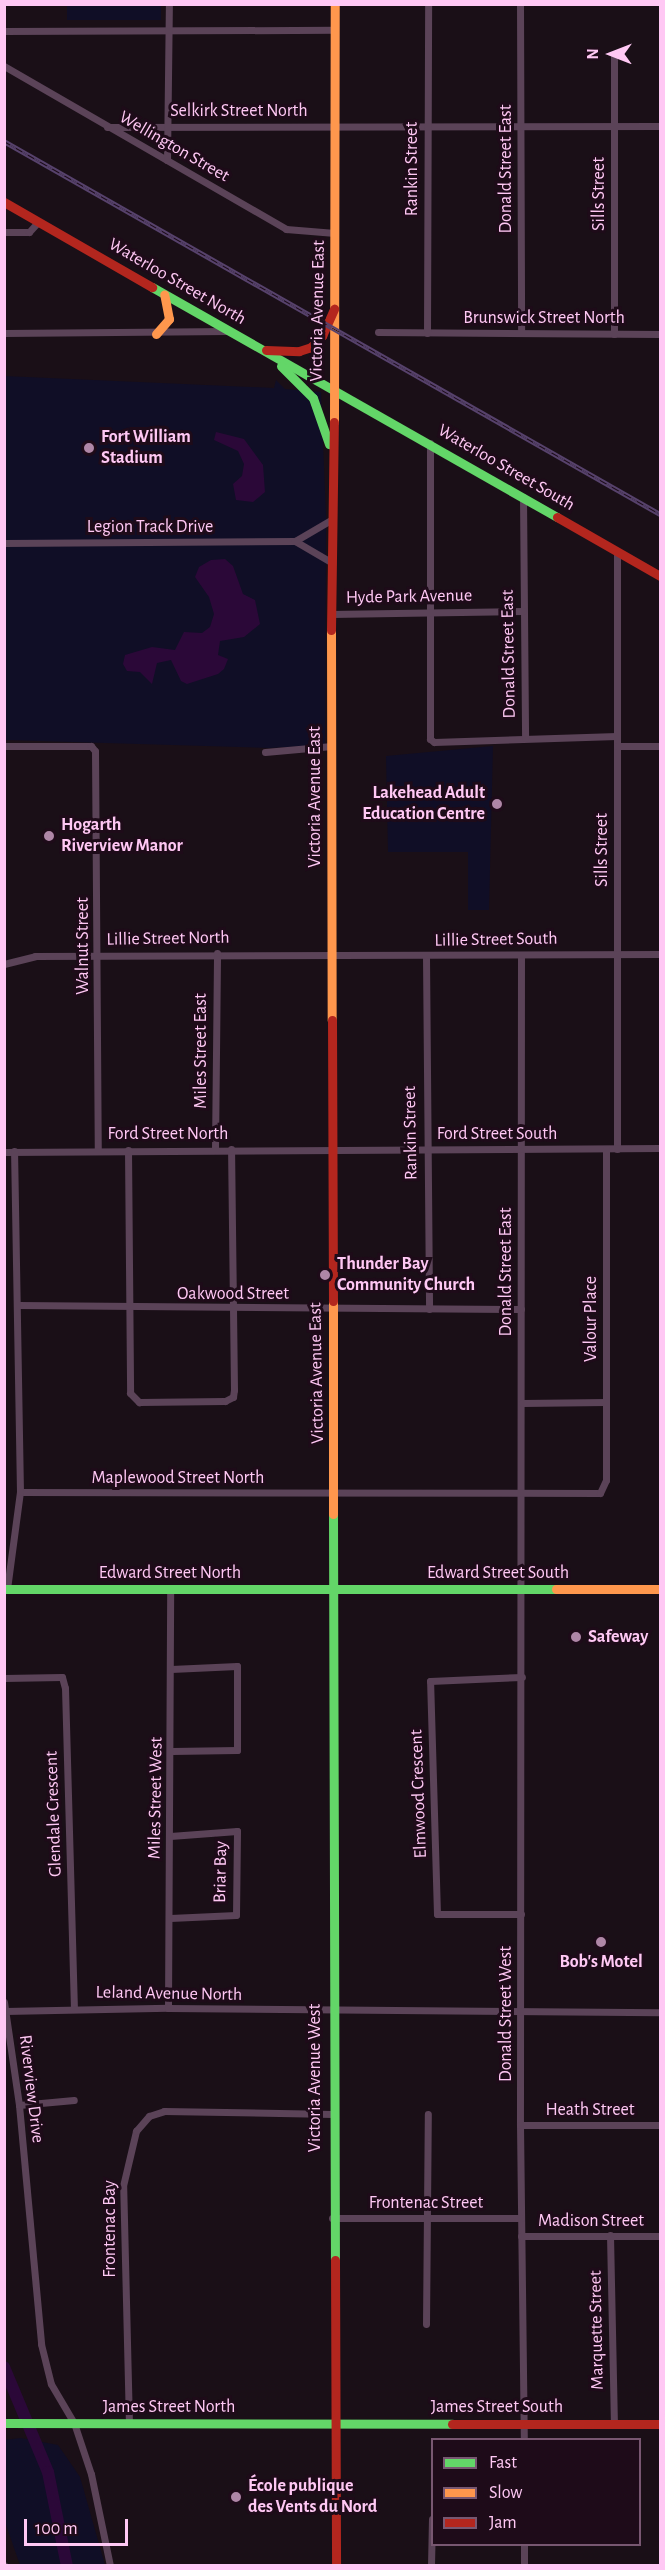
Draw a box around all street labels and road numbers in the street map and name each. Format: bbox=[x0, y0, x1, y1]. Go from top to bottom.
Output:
street label: Selkirk Street North bbox=[170, 100, 308, 122]
street label: Donald Street East bbox=[495, 104, 517, 234]
street label: Wellington Street bbox=[115, 107, 233, 187]
street label: Rankin Street bbox=[401, 122, 423, 216]
street label: Sills Street bbox=[588, 157, 610, 231]
street label: Waterloo Street North bbox=[104, 234, 250, 330]
street label: Victoria Avenue East bbox=[306, 240, 330, 382]
street label: Brunswick Street North bbox=[463, 307, 625, 329]
street label: Waterloo Street South bbox=[434, 420, 578, 516]
street label: Legion Track Drive bbox=[87, 516, 213, 538]
street label: Hyde Park Avenue bbox=[346, 585, 472, 609]
street label: Donald Street East bbox=[497, 589, 521, 719]
street label: Victoria Avenue East bbox=[304, 726, 326, 868]
street label: Sills Street bbox=[591, 813, 613, 887]
street label: Walnut Street bbox=[72, 897, 94, 995]
street label: Lillie Street North bbox=[106, 927, 230, 951]
street label: Lillie Street South bbox=[434, 928, 558, 952]
street label: Miles Street East bbox=[190, 993, 212, 1109]
street label: Rankin Street bbox=[399, 1086, 423, 1180]
street label: Ford Street North bbox=[108, 1123, 228, 1145]
street label: Ford Street South bbox=[437, 1123, 557, 1145]
street label: Donald Street East bbox=[495, 1207, 517, 1337]
street label: Valour Place bbox=[580, 1276, 602, 1362]
street label: Oakwood Street bbox=[177, 1283, 289, 1305]
street label: Victoria Avenue East bbox=[305, 1302, 329, 1444]
street label: Maplewood Street North bbox=[92, 1467, 264, 1489]
street label: Edward Street North bbox=[99, 1562, 241, 1584]
street label: Edward Street South bbox=[427, 1562, 569, 1584]
street label: Elmwood Crescent bbox=[406, 1729, 432, 1859]
street label: Miles Street West bbox=[144, 1737, 168, 1859]
street label: Glendale Crescent bbox=[41, 1751, 67, 1877]
street label: Briar Bay bbox=[210, 1841, 232, 1903]
street label: Donald Street West bbox=[495, 1946, 517, 2082]
street label: Leland Avenue North bbox=[95, 1982, 243, 2006]
street label: Victoria Avenue West bbox=[304, 2004, 326, 2152]
street label: Riverview Drive bbox=[14, 2034, 48, 2144]
street label: Heath Street bbox=[545, 2099, 635, 2121]
street label: Frontenac Bay bbox=[99, 2180, 121, 2278]
street label: Frontenac Street bbox=[369, 2192, 483, 2214]
street label: Madison Street bbox=[538, 2210, 644, 2232]
street label: Marquette Street bbox=[585, 2270, 609, 2390]
street label: James Street North bbox=[103, 2396, 235, 2418]
street label: James Street South bbox=[431, 2396, 563, 2418]

